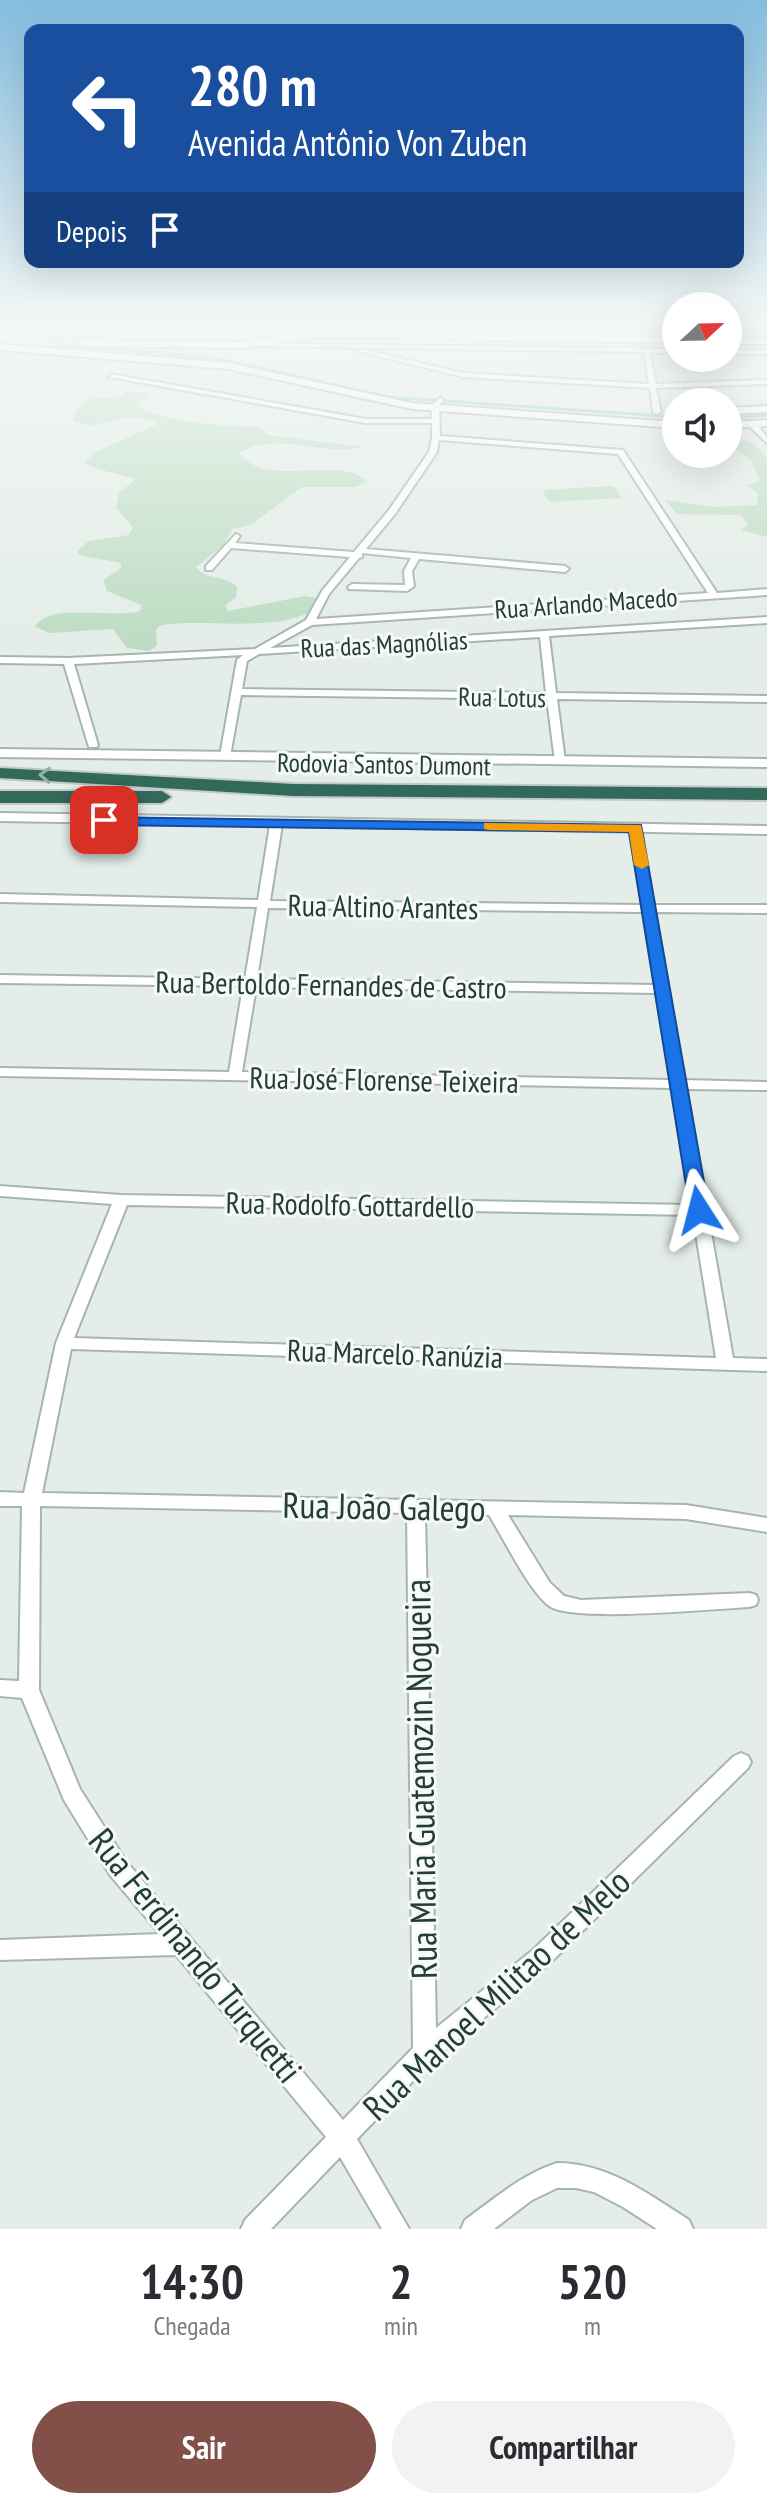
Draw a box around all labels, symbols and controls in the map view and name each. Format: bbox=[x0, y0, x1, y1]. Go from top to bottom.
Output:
text: 280 m bbox=[188, 49, 317, 121]
icon: left bbox=[56, 56, 160, 160]
text: Avenida Antônio Von Zuben bbox=[188, 119, 527, 166]
icon: arrive bbox=[143, 208, 187, 252]
text: Depois bbox=[56, 211, 127, 250]
north arrow bbox=[662, 292, 742, 372]
map controls bbox=[662, 292, 742, 468]
button: sound bbox=[662, 388, 742, 468]
street label: Rua Arlando Macedo bbox=[493, 580, 679, 626]
street label: Rua das Magnólias bbox=[300, 623, 468, 665]
street label: Rua Lotus bbox=[458, 680, 546, 714]
street label: Rodovia Santos Dumont bbox=[277, 746, 491, 782]
one-way arrow bbox=[39, 767, 51, 784]
pin bbox=[70, 786, 138, 854]
icon: arrive bbox=[82, 798, 126, 842]
street label: Rua Altino Arantes bbox=[287, 885, 479, 927]
street label: Rua Bertoldo Fernandes de Castro bbox=[155, 961, 507, 1007]
street label: Rua José Florense Teixeira bbox=[249, 1057, 519, 1101]
position arrow bbox=[657, 1168, 741, 1252]
street label: Rua Rodolfo Gottardello bbox=[225, 1182, 475, 1226]
street label: Rua Marcelo Ranúzia bbox=[286, 1330, 504, 1376]
street label: Rua João Galego bbox=[282, 1481, 486, 1531]
street label: Rua Maria Guatemozin Nogueira bbox=[393, 1579, 447, 1979]
street label: Rua Ferdinando Turquetti bbox=[79, 1818, 313, 2092]
street label: Rua Manoel Militao de Melo bbox=[352, 1858, 640, 2130]
text: 14:30 bbox=[140, 2250, 244, 2312]
text: 2 bbox=[390, 2250, 412, 2312]
text: 520 bbox=[558, 2250, 627, 2312]
text: Chegada bbox=[153, 2309, 231, 2342]
text: min bbox=[384, 2309, 418, 2342]
text: m bbox=[584, 2309, 601, 2342]
button: Sair bbox=[32, 2401, 376, 2493]
button: Compartilhar bbox=[392, 2401, 735, 2493]

